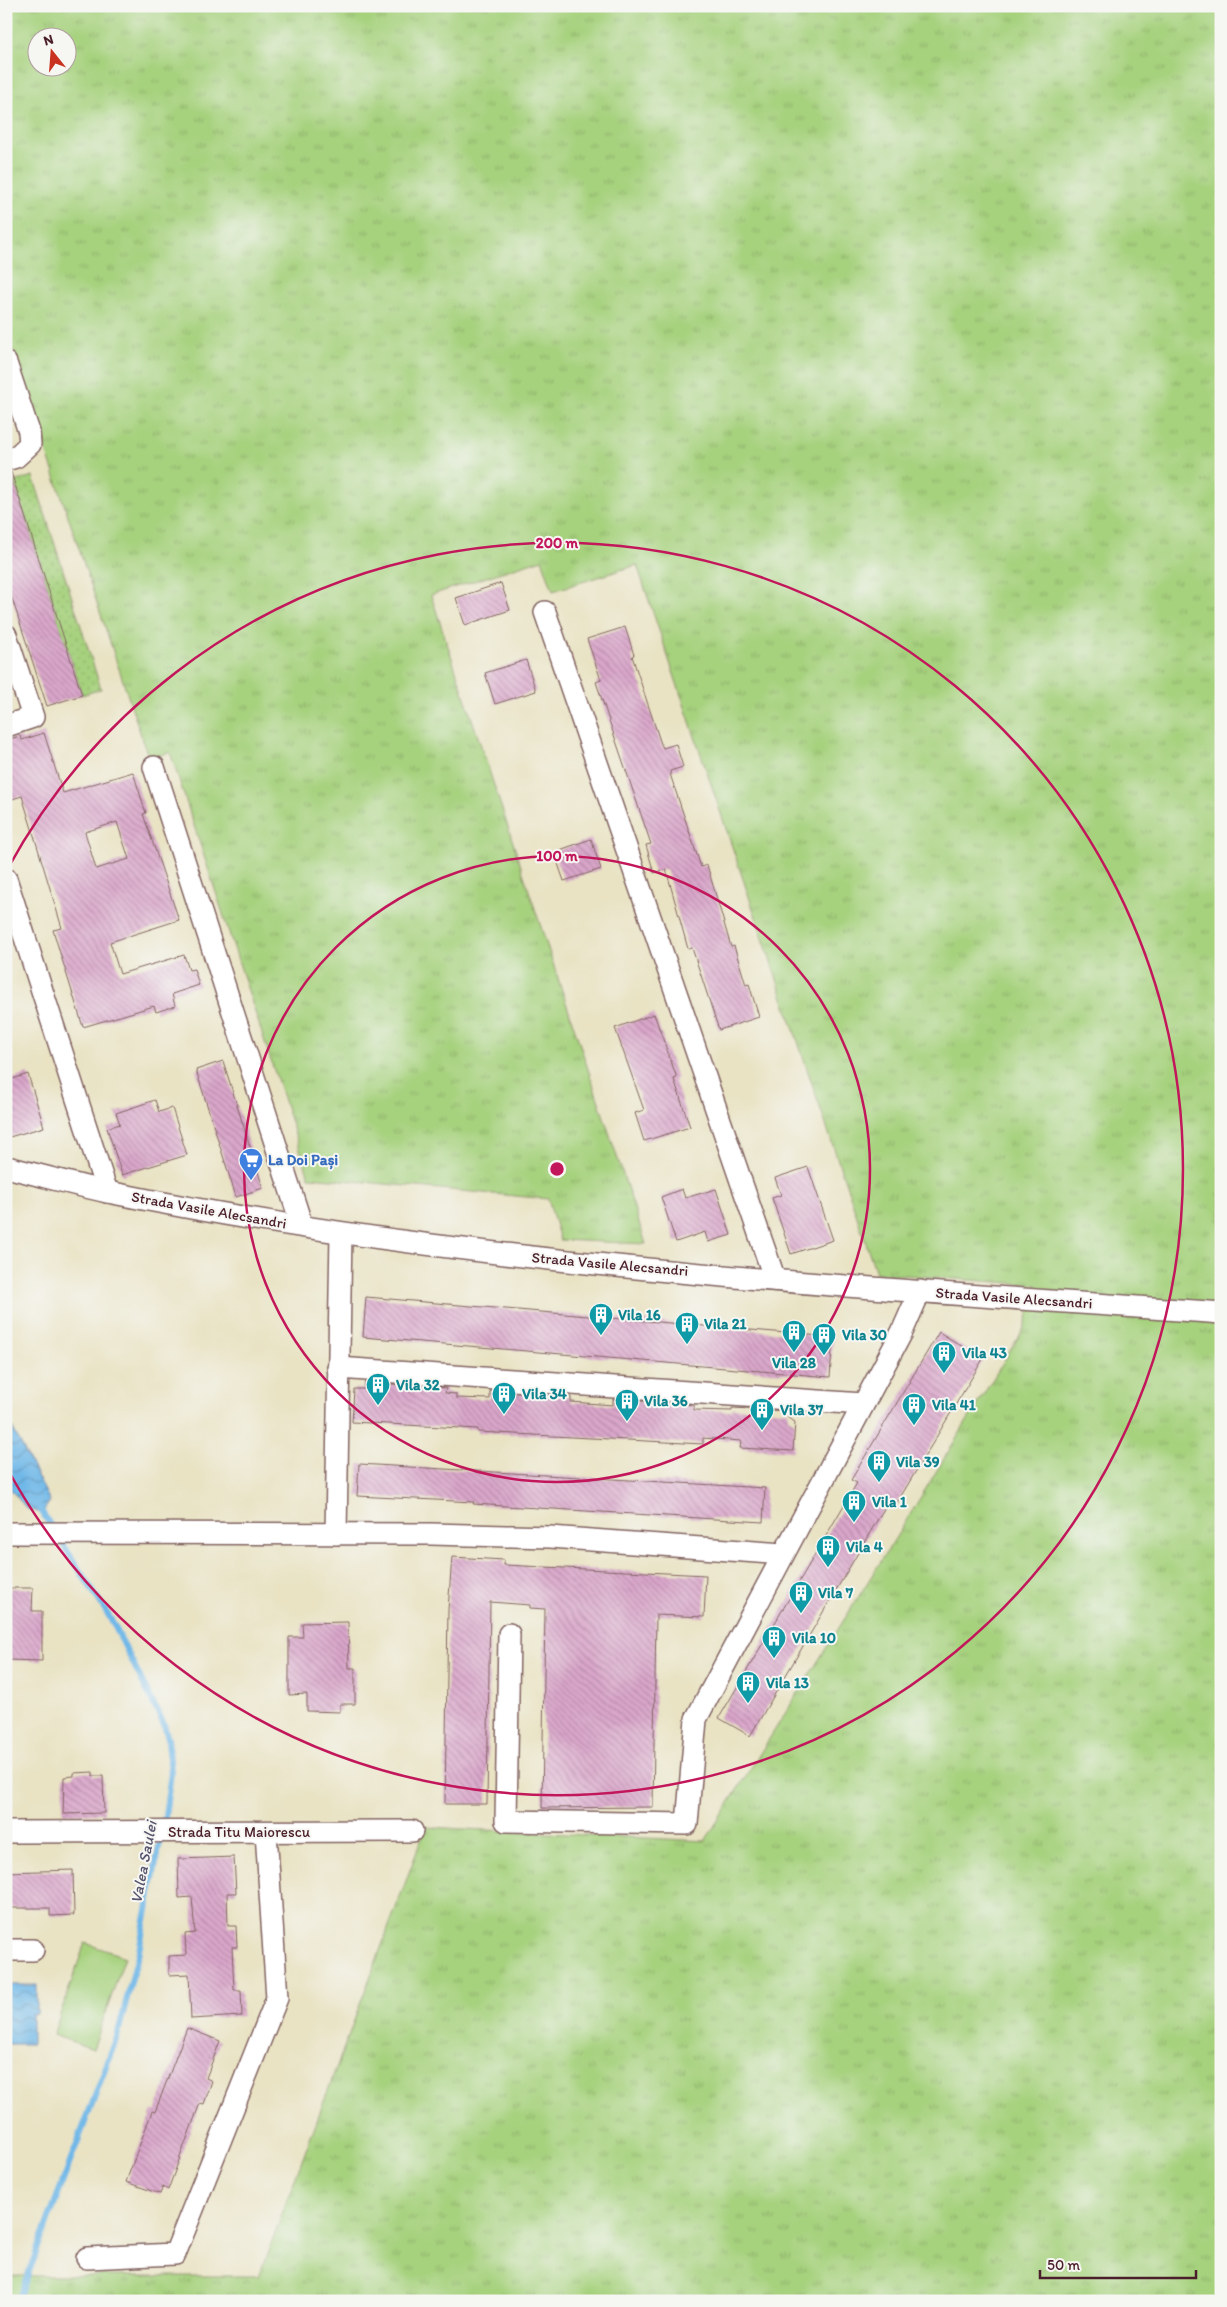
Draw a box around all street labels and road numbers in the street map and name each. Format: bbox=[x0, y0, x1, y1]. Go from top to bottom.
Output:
street label: Strada Vasile Alecsandri bbox=[130, 1187, 288, 1233]
street label: Strada Vasile Alecsandri bbox=[531, 1248, 689, 1280]
street label: Strada Vasile Alecsandri bbox=[935, 1284, 1093, 1312]
street label: Strada Titu Maiorescu bbox=[168, 1823, 311, 1841]

